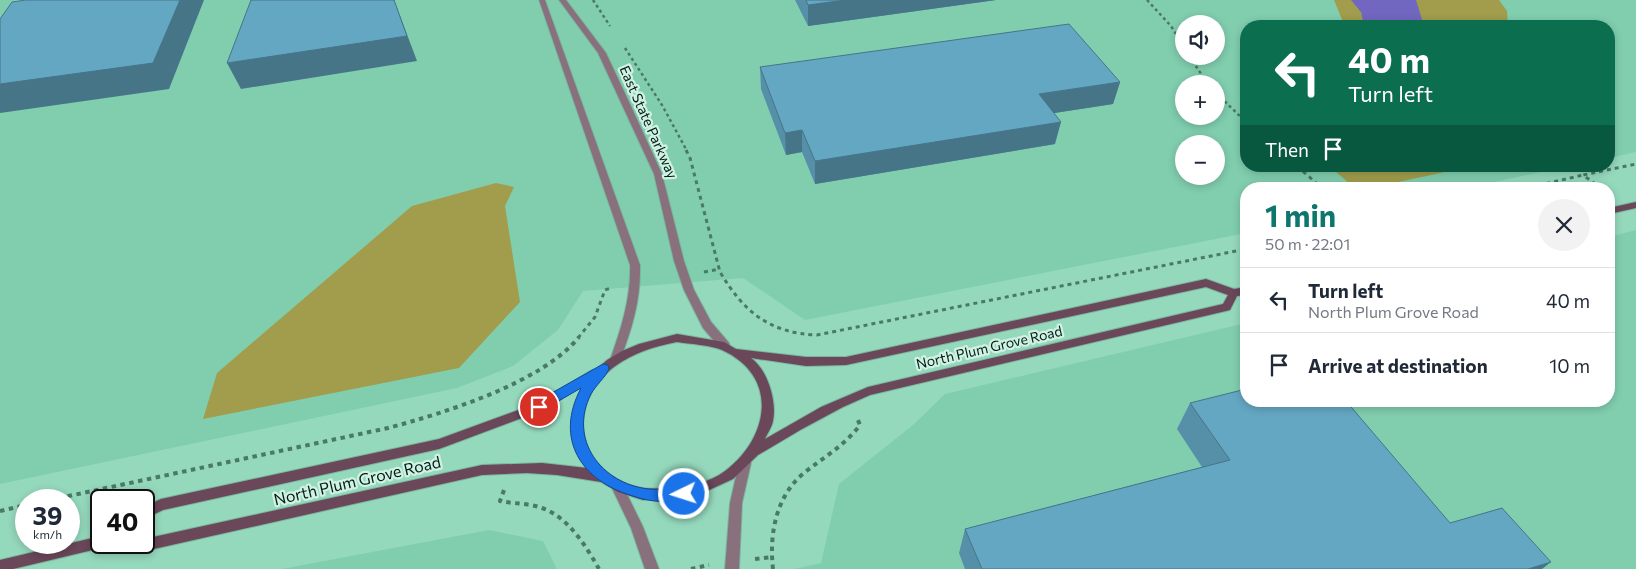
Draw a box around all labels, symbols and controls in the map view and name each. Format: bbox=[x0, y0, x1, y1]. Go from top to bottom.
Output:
map controls bbox=[1175, 15, 1225, 185]
button: sound bbox=[1175, 15, 1225, 65]
text: 40 m bbox=[1348, 37, 1430, 80]
icon: left bbox=[1265, 40, 1330, 105]
street label: East State Parkway bbox=[616, 63, 682, 181]
button: + bbox=[1175, 75, 1225, 125]
text: Turn left bbox=[1348, 80, 1433, 107]
button: − bbox=[1175, 135, 1225, 185]
icon: arrive bbox=[1319, 135, 1347, 163]
text: Then bbox=[1265, 138, 1309, 161]
text: 1 min bbox=[1265, 196, 1336, 233]
button: close bbox=[1538, 199, 1590, 251]
text: 50 m · 22:01 bbox=[1265, 234, 1350, 253]
text: Turn left bbox=[1308, 279, 1383, 302]
icon: left bbox=[1265, 286, 1293, 314]
text: 40 m bbox=[1546, 289, 1590, 312]
text: North Plum Grove Road bbox=[1308, 302, 1479, 321]
street label: North Plum Grove Road bbox=[914, 322, 1064, 372]
icon: arrive bbox=[1265, 351, 1293, 379]
text: Arrive at destination bbox=[1308, 354, 1488, 377]
text: 10 m bbox=[1549, 354, 1590, 377]
pin bbox=[518, 386, 560, 428]
icon: arrive bbox=[525, 393, 553, 421]
street label: North Plum Grove Road bbox=[272, 452, 442, 508]
position arrow bbox=[657, 467, 709, 519]
speed limit sign: 40 bbox=[90, 489, 155, 554]
text: 39 bbox=[33, 500, 63, 530]
text: km/h bbox=[33, 527, 62, 541]

